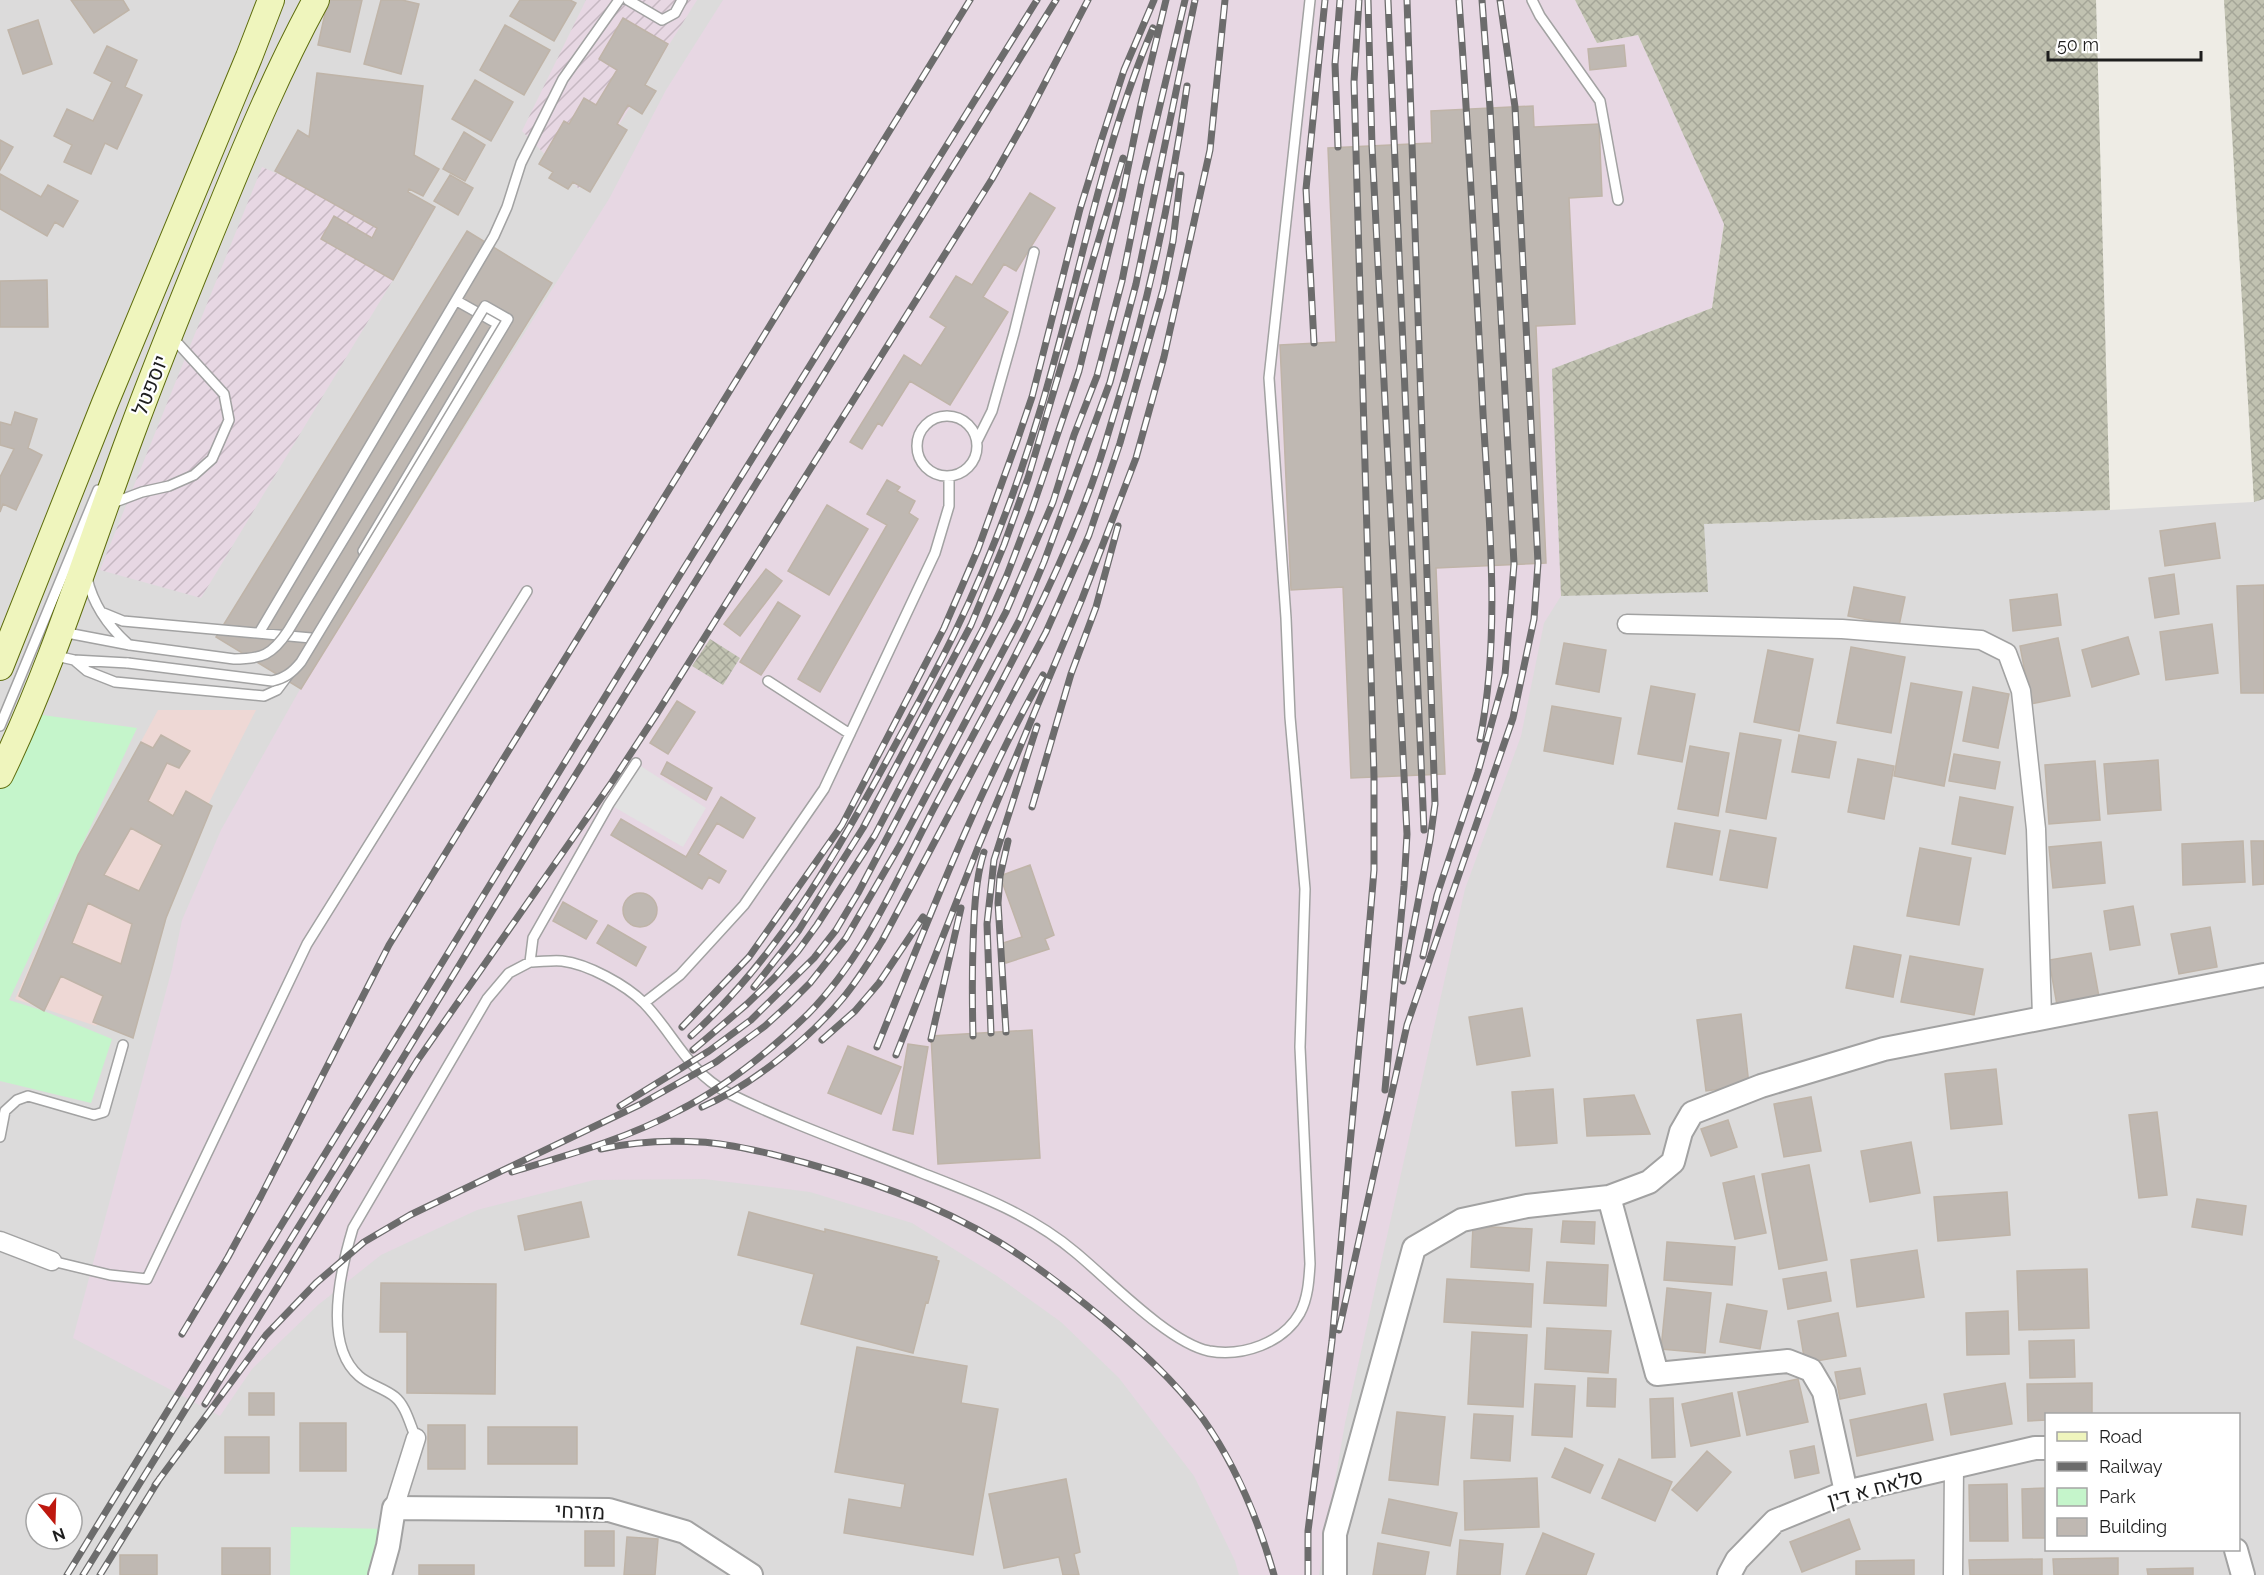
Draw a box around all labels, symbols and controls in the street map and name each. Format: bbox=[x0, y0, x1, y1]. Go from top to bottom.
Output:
scale bar bbox=[2048, 24, 2201, 62]
text: 50 m bbox=[2057, 34, 2099, 55]
street label: יוספטל bbox=[127, 351, 173, 419]
legend bbox=[2045, 1413, 2240, 1551]
text: Road bbox=[2099, 1426, 2142, 1447]
text: Railway bbox=[2099, 1456, 2163, 1477]
street label: סלאח א דין bbox=[1824, 1463, 1926, 1513]
text: Park bbox=[2099, 1486, 2136, 1507]
north arrow bbox=[24, 1491, 84, 1551]
street label: מזרחי bbox=[555, 1498, 605, 1524]
text: Building bbox=[2099, 1516, 2167, 1537]
text: N bbox=[50, 1524, 68, 1546]

